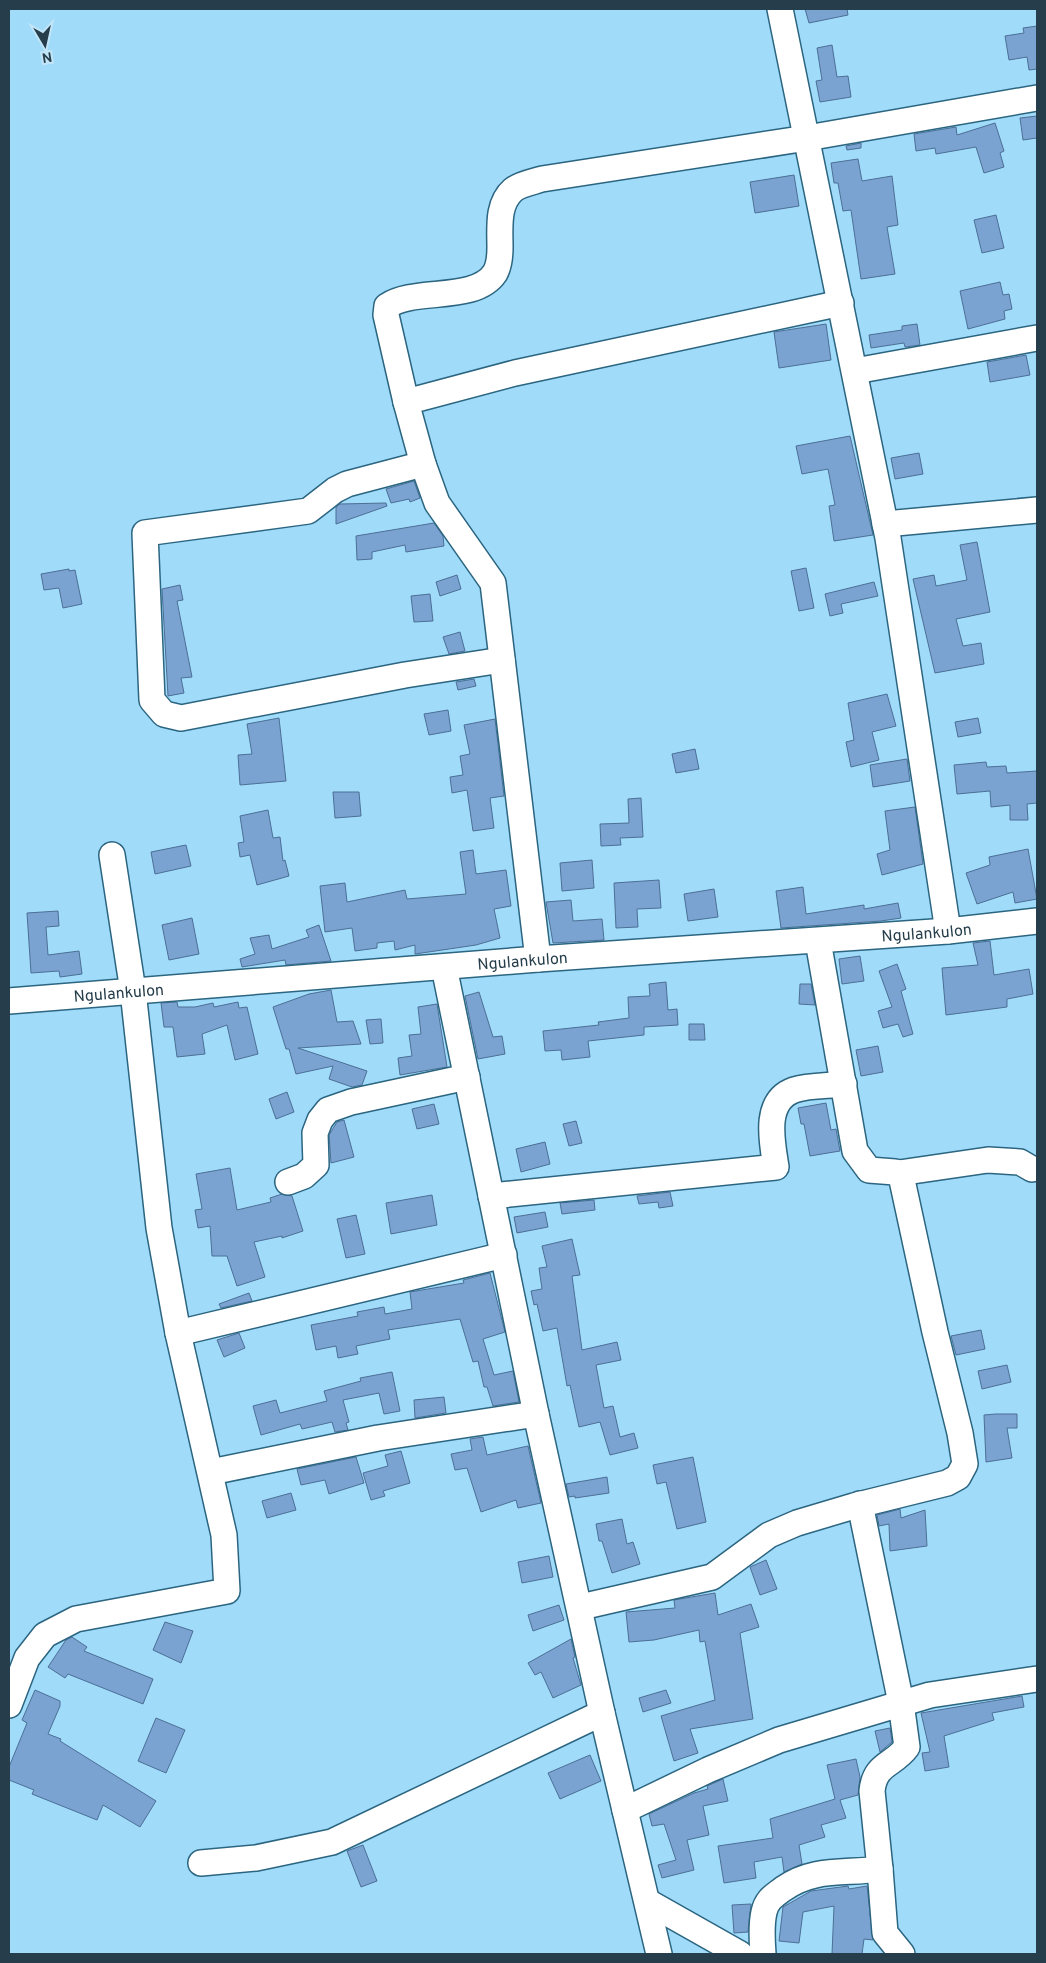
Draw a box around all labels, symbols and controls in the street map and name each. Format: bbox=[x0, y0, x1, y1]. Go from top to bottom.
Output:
north arrow bbox=[20, 20, 70, 70]
text: N bbox=[40, 47, 53, 66]
street label: Ngulankulon bbox=[881, 920, 973, 948]
street label: Ngulankulon bbox=[477, 949, 568, 976]
street label: Ngulankulon bbox=[73, 981, 165, 1008]

